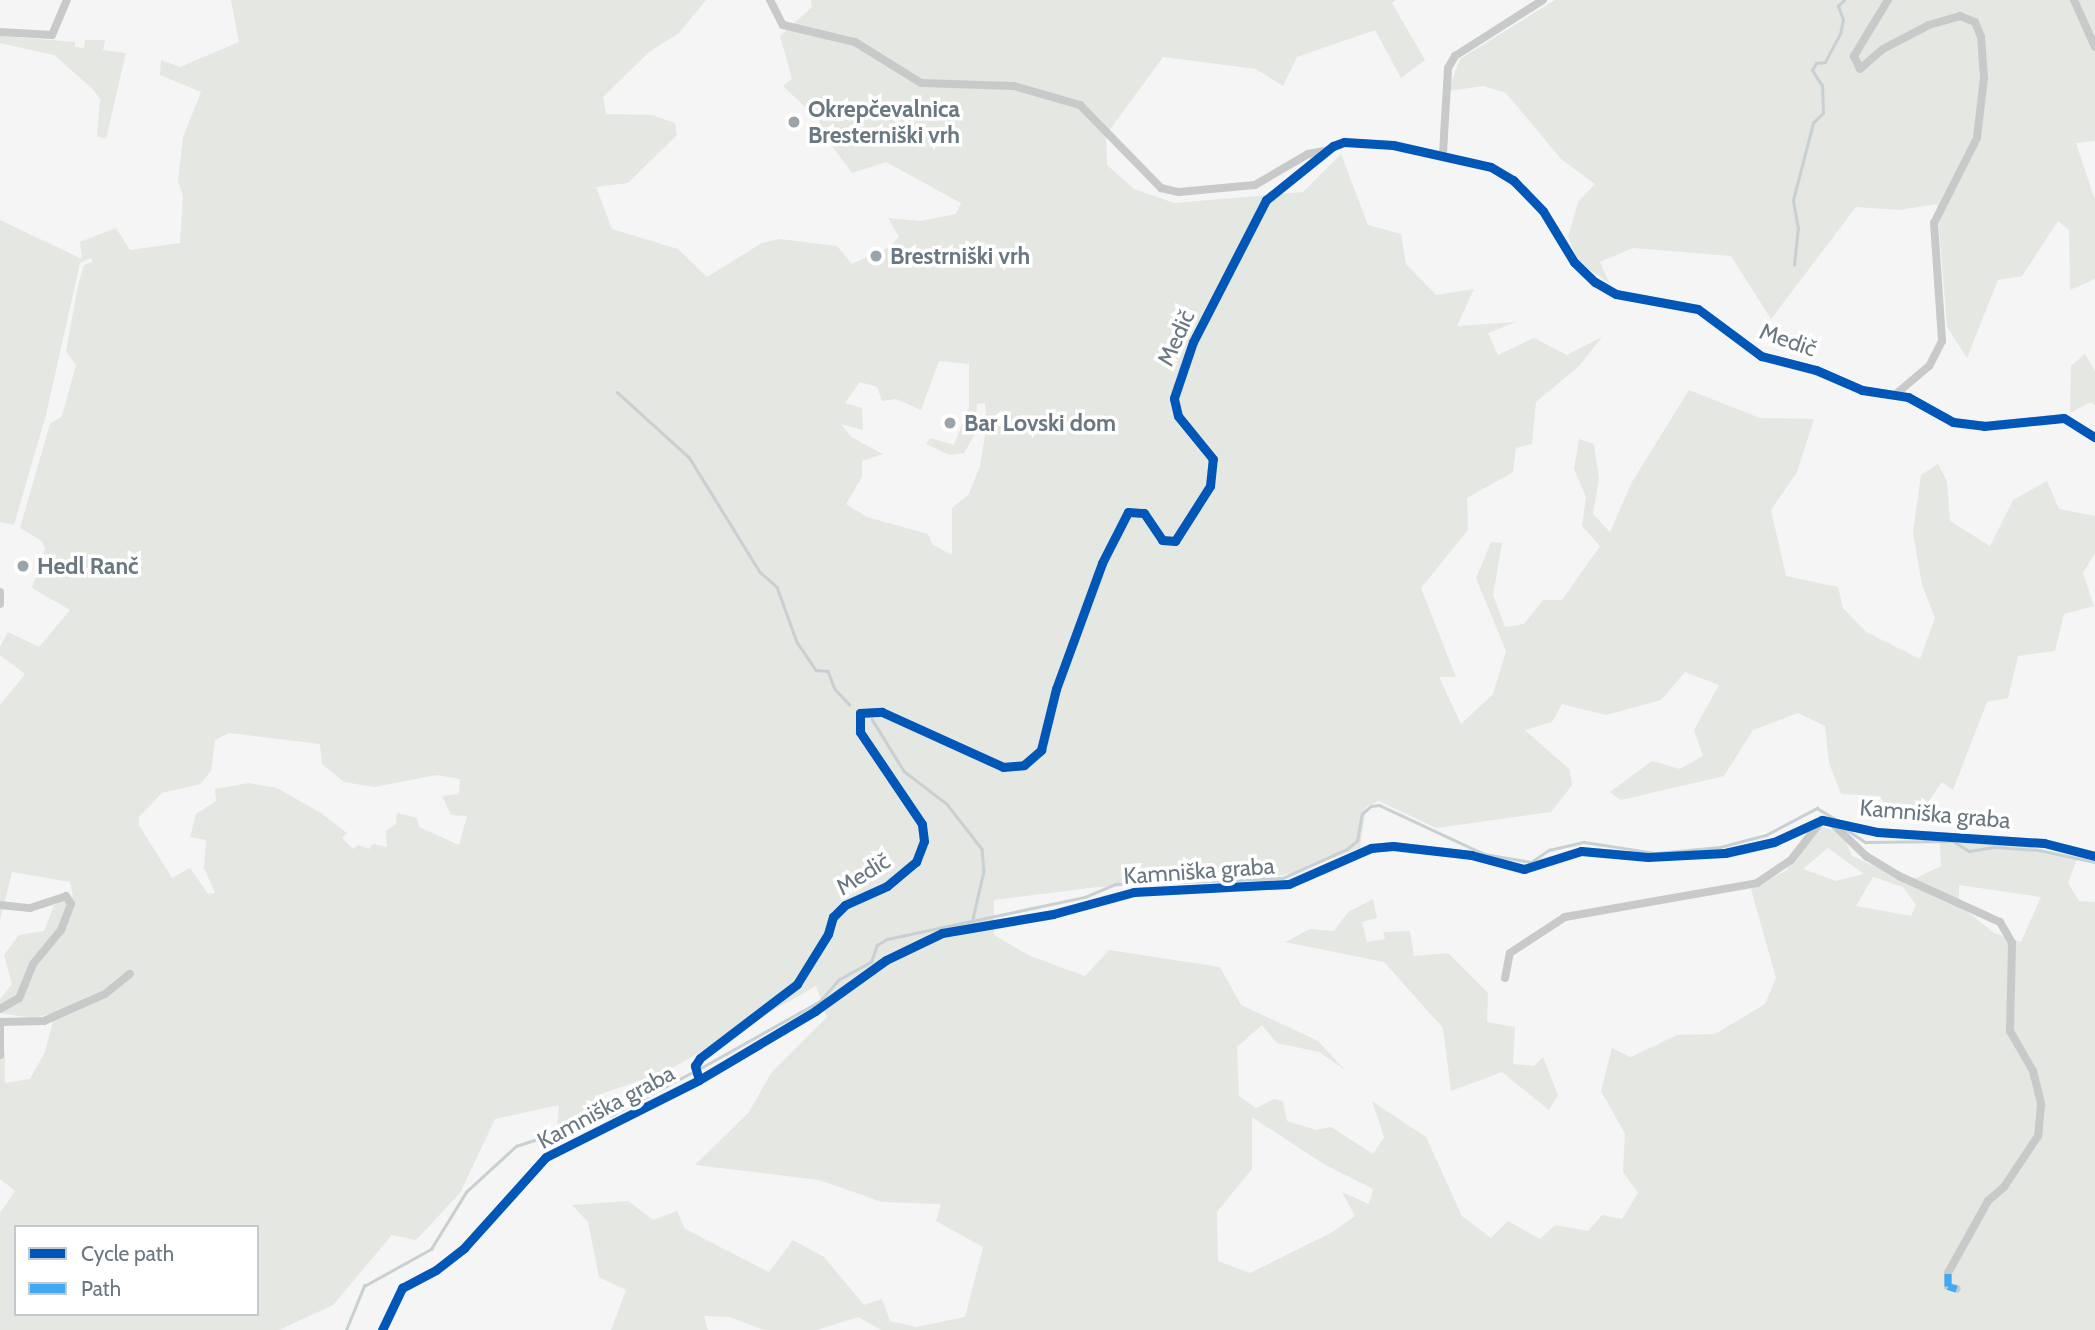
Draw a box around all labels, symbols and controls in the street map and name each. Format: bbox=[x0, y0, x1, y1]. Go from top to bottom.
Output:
place label: Okrepčevalnica Bresterniški vrh bbox=[808, 95, 960, 149]
marker: Okrepčevalnica Bresterniški vrh bbox=[786, 114, 802, 130]
place label: Brestrniški vrh bbox=[890, 242, 1030, 270]
marker: Brestrniški vrh bbox=[868, 248, 884, 264]
street label: Medič bbox=[1152, 306, 1200, 370]
street label: Medič bbox=[1756, 317, 1820, 363]
place label: Bar Lovski dom bbox=[964, 409, 1116, 437]
marker: Bar Lovski dom bbox=[942, 415, 958, 431]
place label: Hedl Ranč bbox=[37, 552, 139, 580]
marker: Hedl Ranč bbox=[15, 558, 31, 574]
street label: Kamniška graba bbox=[1858, 794, 2012, 834]
street label: Medič bbox=[831, 847, 895, 901]
street label: Kamniška graba bbox=[1123, 852, 1275, 890]
street label: Kamniška graba bbox=[533, 1059, 679, 1155]
legend bbox=[14, 1225, 259, 1316]
text: Cycle path bbox=[81, 1241, 174, 1266]
text: Path bbox=[81, 1276, 121, 1301]

